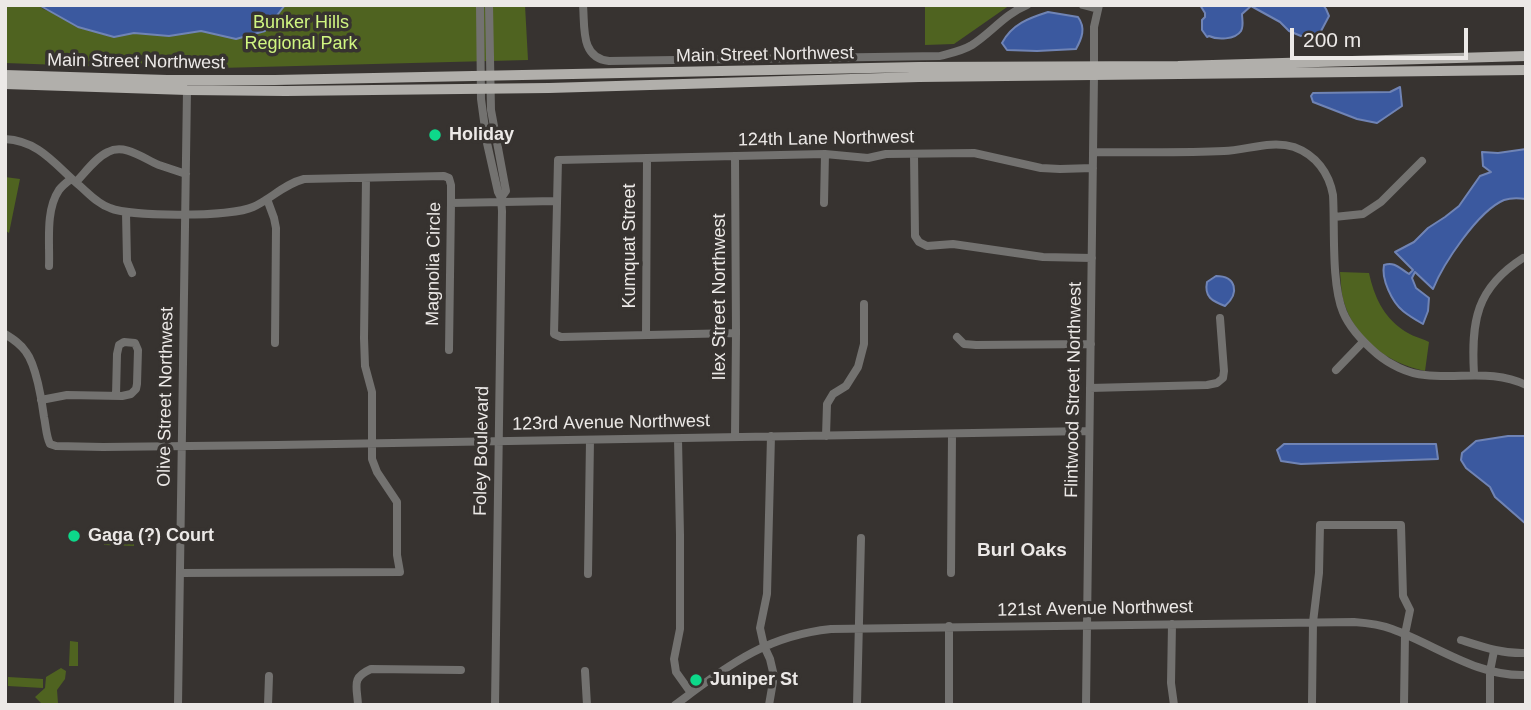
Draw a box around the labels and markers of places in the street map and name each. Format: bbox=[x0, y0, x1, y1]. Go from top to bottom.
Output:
place label: Holiday bbox=[449, 124, 514, 146]
marker: Holiday bbox=[427, 127, 443, 143]
place label: Gaga (?) Court bbox=[88, 525, 214, 547]
marker: Gaga (?) Court bbox=[66, 528, 82, 544]
place label: Juniper St bbox=[710, 669, 798, 691]
marker: Juniper St bbox=[688, 672, 704, 688]

